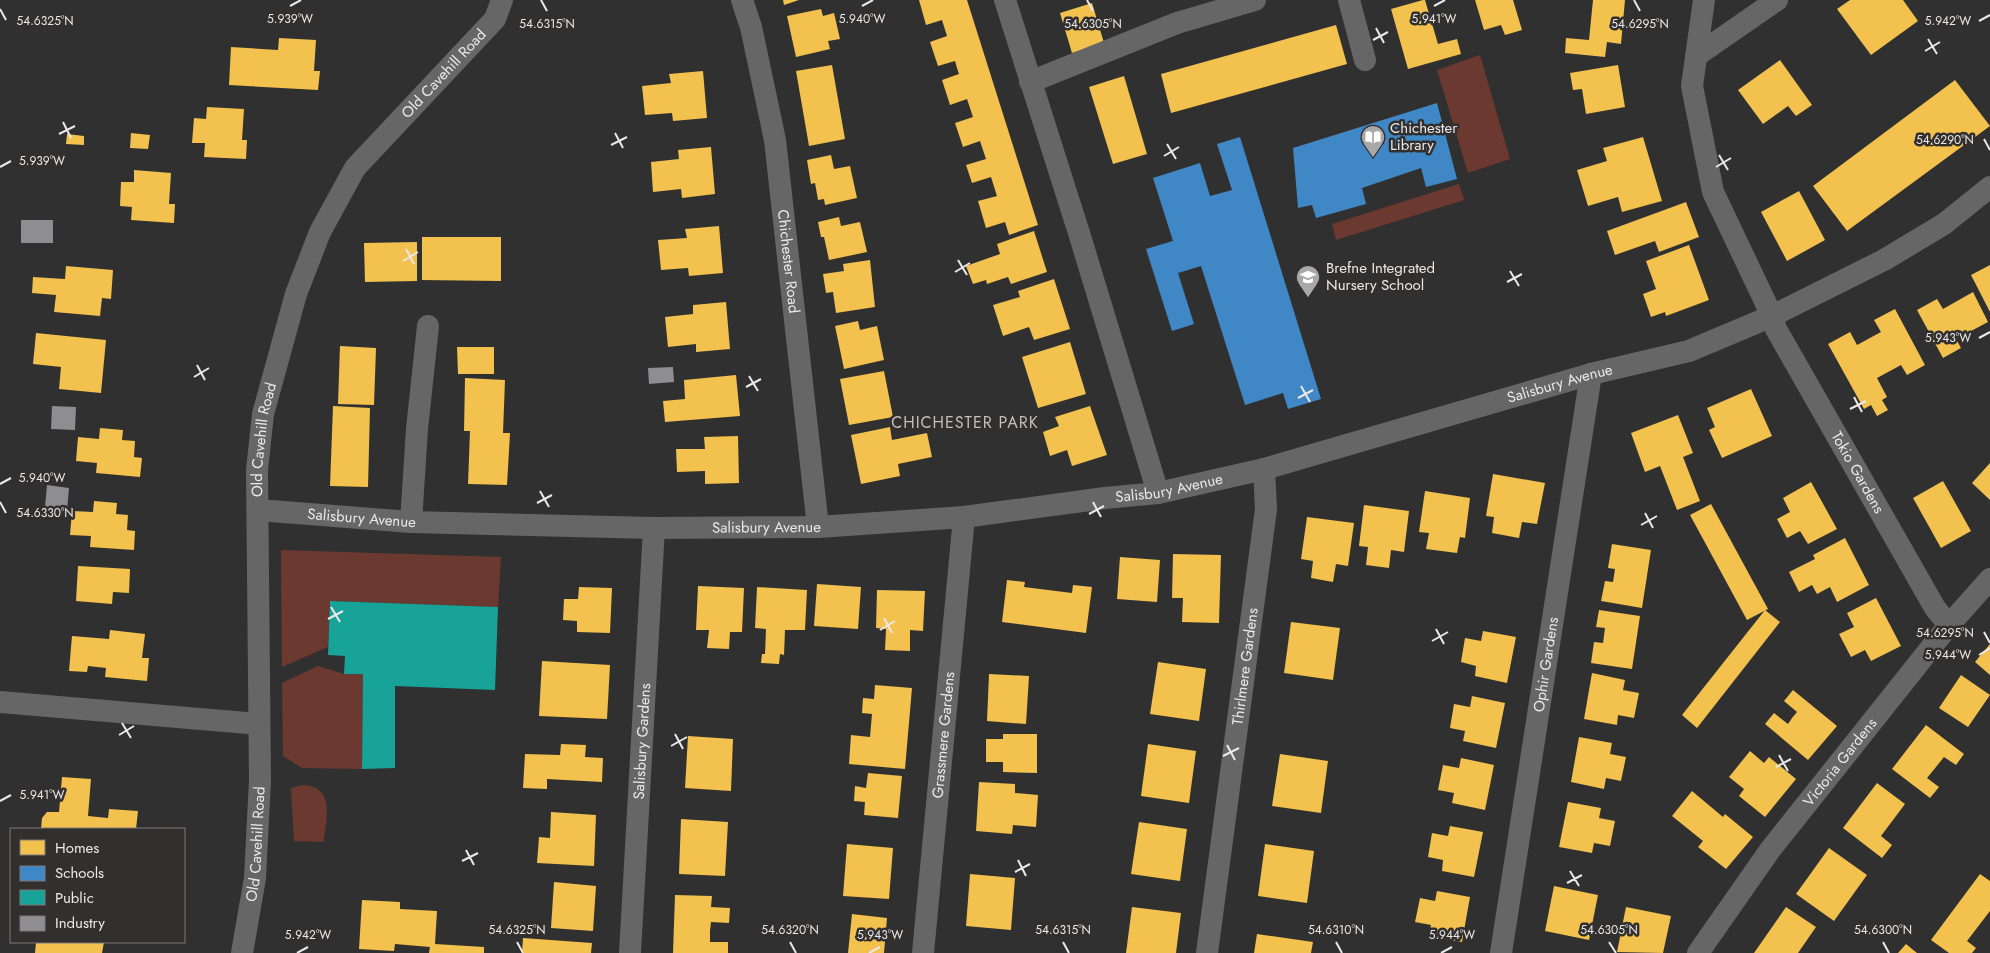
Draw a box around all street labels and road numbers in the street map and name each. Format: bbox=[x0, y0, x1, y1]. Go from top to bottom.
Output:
street label: Old Cavehill Road bbox=[396, 24, 491, 123]
street label: Chichester Road bbox=[772, 208, 805, 314]
street label: Salisbury Avenue bbox=[1504, 358, 1615, 409]
street label: Old Cavehill Road bbox=[246, 380, 282, 497]
street label: Tokio Gardens bbox=[1826, 427, 1890, 518]
street label: Salisbury Avenue bbox=[1114, 468, 1225, 508]
street label: Salisbury Avenue bbox=[307, 503, 416, 533]
street label: Salisbury Avenue bbox=[712, 516, 821, 539]
street label: Thirlmere Gardens bbox=[1226, 606, 1264, 727]
street label: Ophir Gardens bbox=[1528, 615, 1564, 714]
street label: Grassmere Gardens bbox=[927, 671, 960, 799]
street label: Salisbury Gardens bbox=[628, 683, 656, 800]
street label: Victoria Gardens bbox=[1798, 713, 1882, 811]
street label: Old Cavehill Road bbox=[240, 786, 271, 903]

